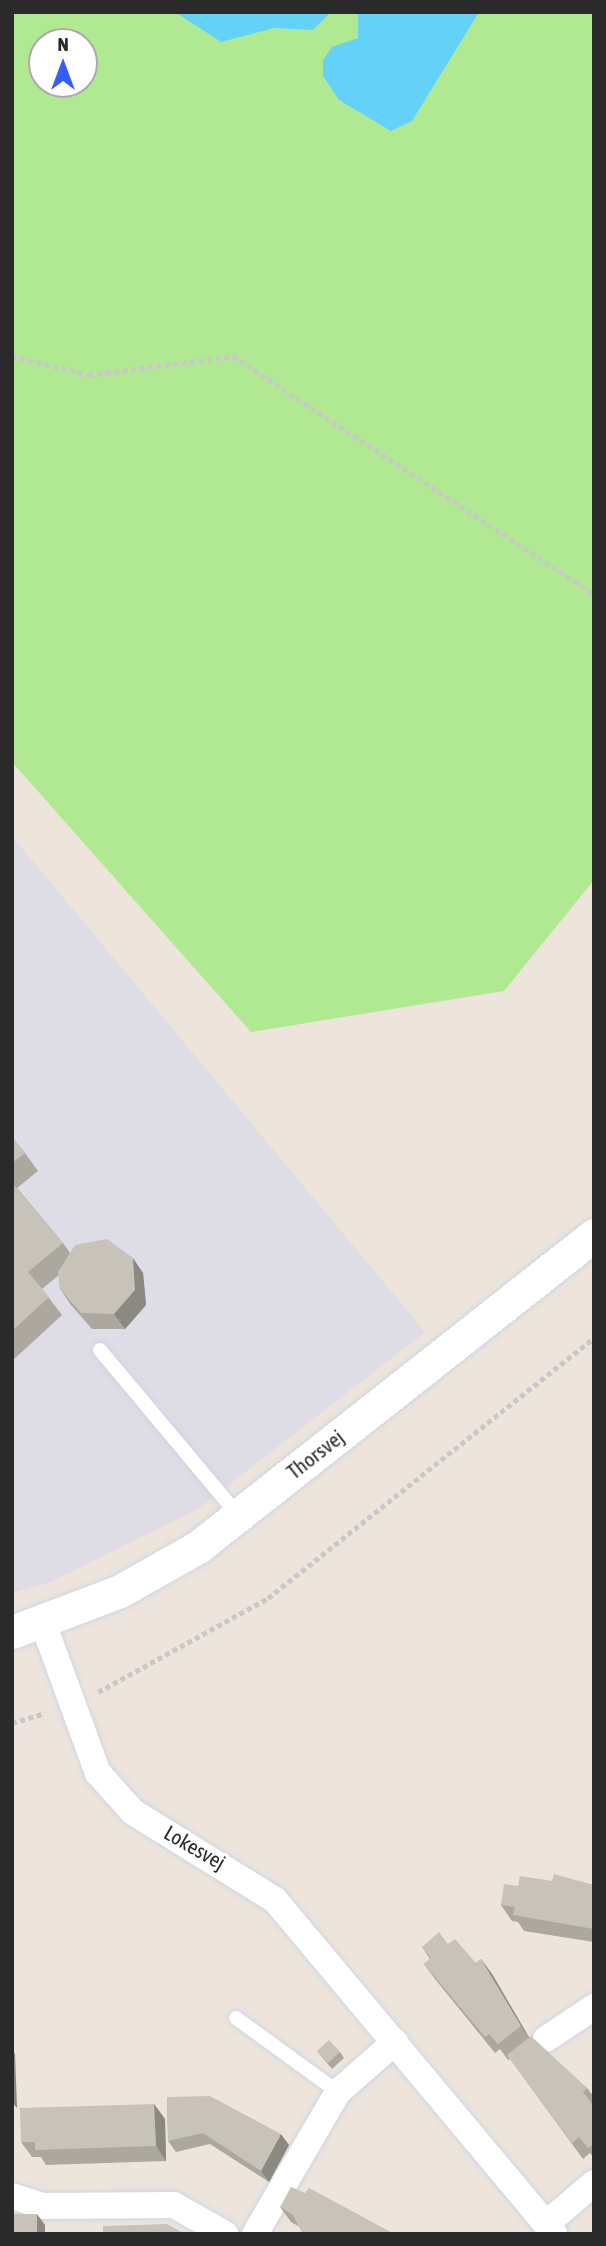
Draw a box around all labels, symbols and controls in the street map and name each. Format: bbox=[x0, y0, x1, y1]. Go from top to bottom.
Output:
north arrow bbox=[28, 28, 98, 98]
text: N bbox=[57, 33, 69, 55]
street label: Thorsvej bbox=[282, 1424, 348, 1484]
street label: Lokesvej bbox=[160, 1819, 230, 1875]

